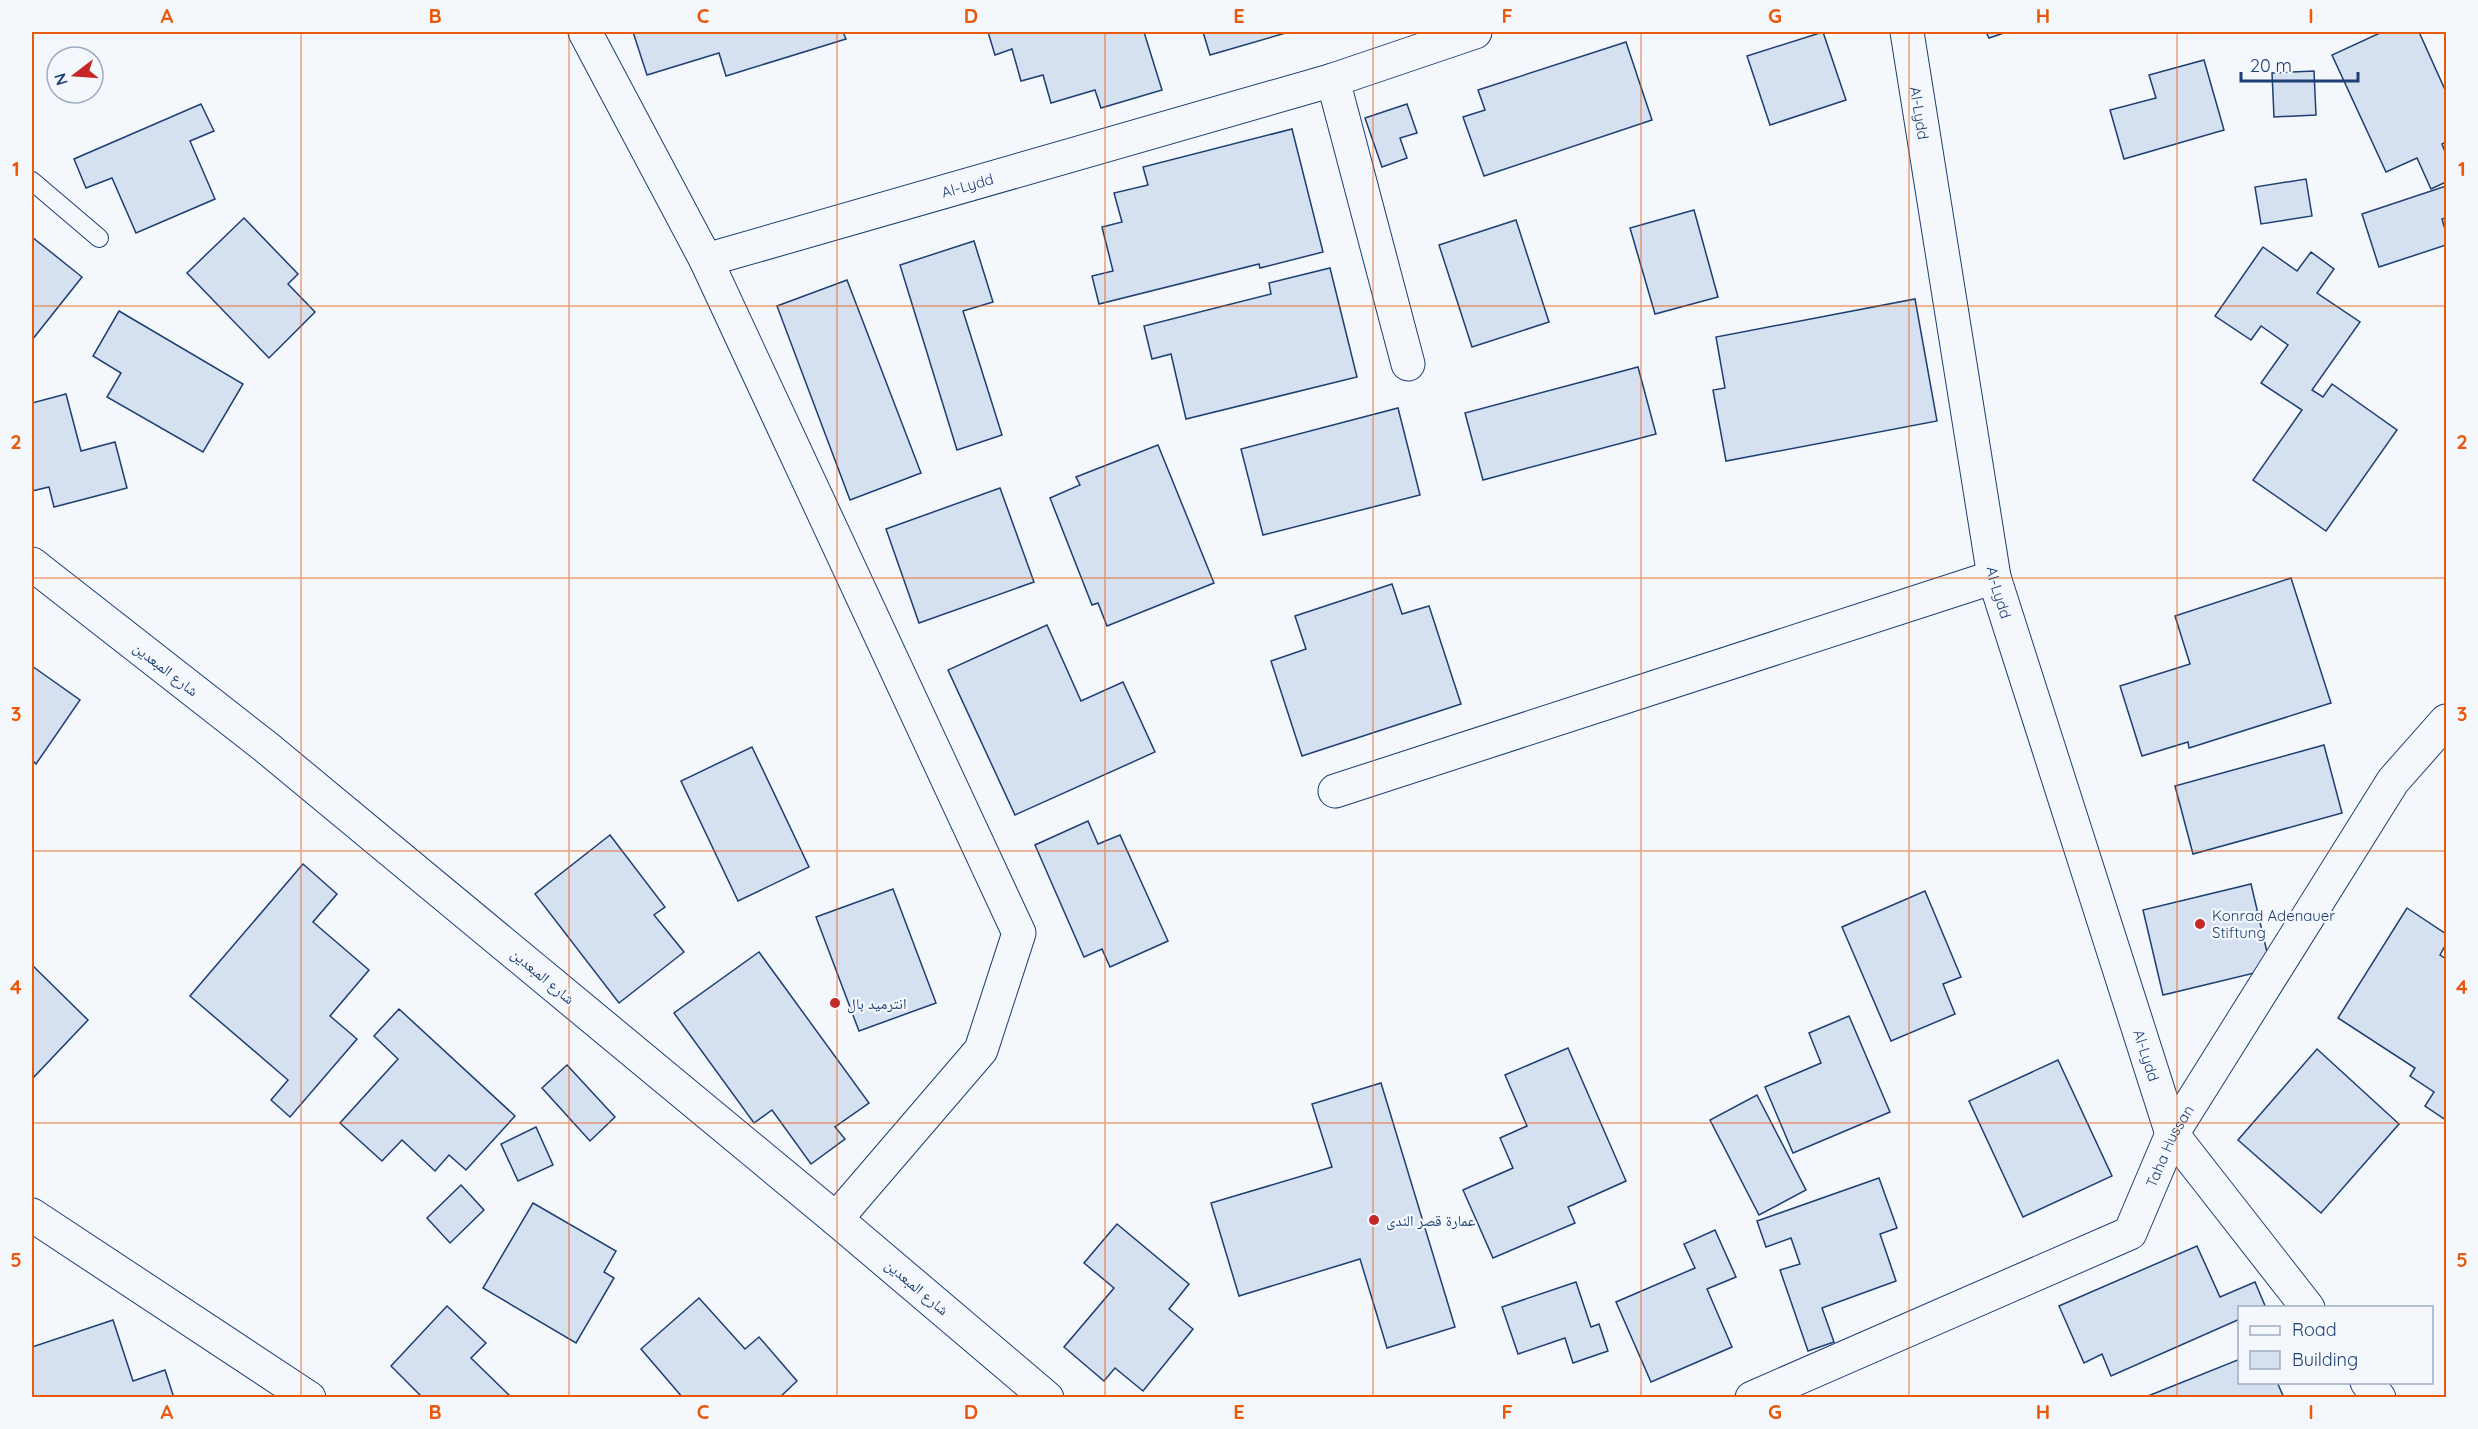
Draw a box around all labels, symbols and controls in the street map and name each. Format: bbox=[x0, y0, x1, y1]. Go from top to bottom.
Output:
text: A bbox=[161, 3, 174, 28]
text: B bbox=[428, 3, 442, 28]
text: C bbox=[697, 3, 710, 28]
text: D bbox=[964, 3, 978, 28]
text: E bbox=[1233, 3, 1245, 28]
text: F bbox=[1501, 3, 1513, 28]
text: G bbox=[1768, 3, 1782, 28]
text: H bbox=[2036, 3, 2050, 28]
text: I bbox=[2308, 3, 2314, 28]
north arrow bbox=[45, 45, 105, 105]
scale bar bbox=[2241, 45, 2358, 83]
text: 20 m bbox=[2250, 54, 2292, 77]
text: N bbox=[49, 71, 72, 88]
street label: Al-Lydd bbox=[1906, 85, 1934, 141]
text: 1 bbox=[12, 156, 20, 181]
text: 1 bbox=[2458, 156, 2466, 181]
street label: Al-Lydd bbox=[939, 168, 996, 201]
text: 2 bbox=[10, 429, 22, 454]
text: 2 bbox=[2456, 429, 2468, 454]
street label: Al-Lydd bbox=[1983, 565, 2016, 621]
street label: شارع المبعدين bbox=[129, 638, 202, 701]
text: 3 bbox=[11, 701, 21, 726]
text: 3 bbox=[2457, 701, 2467, 726]
place label: Konrad Adenauer Stiftung bbox=[2212, 906, 2335, 942]
marker: Konrad Adenauer Stiftung bbox=[2193, 917, 2207, 931]
street label: شارع المبعدين bbox=[507, 944, 579, 1009]
text: 4 bbox=[10, 974, 22, 999]
text: 4 bbox=[2456, 974, 2468, 999]
place label: انترميد بال bbox=[847, 994, 906, 1014]
marker: انترميد بال bbox=[828, 996, 842, 1010]
street label: Al-Lydd bbox=[2130, 1027, 2164, 1084]
street label: Taha Hussan bbox=[2141, 1101, 2197, 1190]
place label: عمارة قصر الندى bbox=[1386, 1211, 1476, 1231]
marker: عمارة قصر الندى bbox=[1367, 1213, 1381, 1227]
text: 5 bbox=[10, 1247, 22, 1272]
text: 5 bbox=[2456, 1247, 2468, 1272]
street label: شارع المبعدين bbox=[881, 1255, 953, 1320]
legend bbox=[2238, 1306, 2433, 1384]
text: Road bbox=[2292, 1318, 2337, 1341]
text: Building bbox=[2292, 1348, 2358, 1371]
text: A bbox=[161, 1399, 174, 1424]
text: B bbox=[428, 1399, 442, 1424]
text: C bbox=[697, 1399, 710, 1424]
text: D bbox=[964, 1399, 978, 1424]
text: E bbox=[1233, 1399, 1245, 1424]
text: F bbox=[1501, 1399, 1513, 1424]
text: G bbox=[1768, 1399, 1782, 1424]
text: H bbox=[2036, 1399, 2050, 1424]
text: I bbox=[2308, 1399, 2314, 1424]

